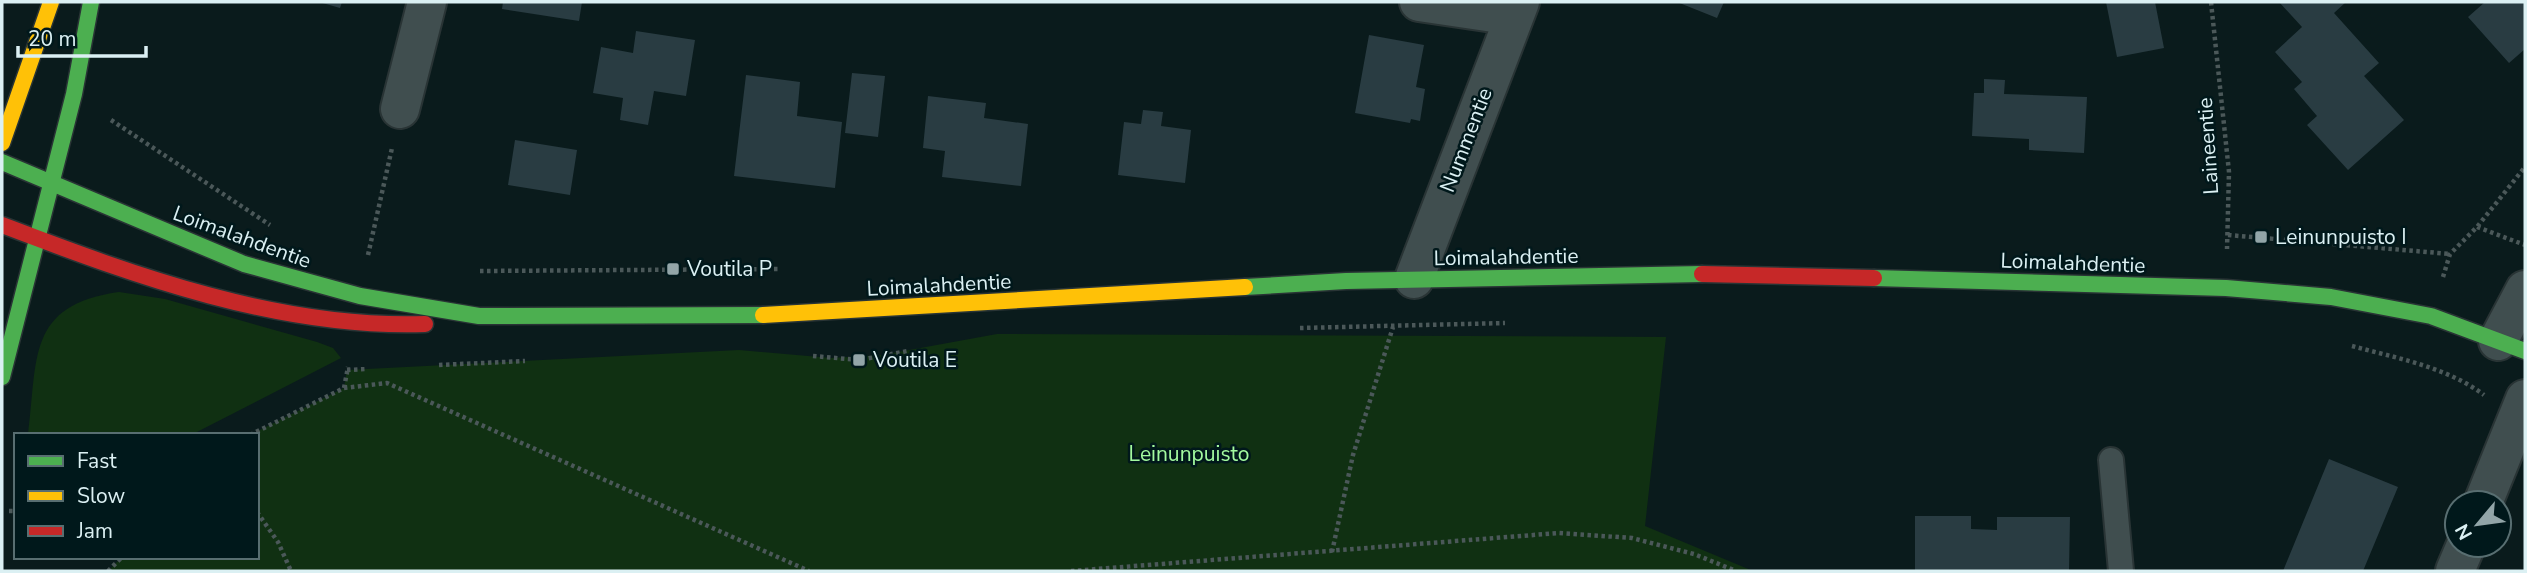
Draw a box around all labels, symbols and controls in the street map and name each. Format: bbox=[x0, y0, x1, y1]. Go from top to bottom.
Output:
scale bar bbox=[18, 14, 145, 58]
text: 20 m bbox=[28, 25, 77, 53]
street label: Nummentie bbox=[1433, 84, 1499, 196]
street label: Laineentie bbox=[2191, 97, 2225, 195]
street label: Loimalahdentie bbox=[169, 199, 315, 275]
place label: Leinunpuisto I bbox=[2275, 223, 2407, 251]
marker: Leinunpuisto I bbox=[2253, 229, 2269, 245]
street label: Loimalahdentie bbox=[1433, 242, 1579, 272]
street label: Loimalahdentie bbox=[2000, 246, 2146, 280]
place label: Voutila P bbox=[686, 255, 772, 283]
marker: Voutila P bbox=[665, 261, 681, 277]
street label: Loimalahdentie bbox=[866, 267, 1012, 303]
place label: Voutila E bbox=[872, 346, 957, 374]
marker: Voutila E bbox=[851, 352, 867, 368]
legend bbox=[14, 433, 259, 559]
park label: Leinunpuisto bbox=[1129, 440, 1249, 468]
text: Fast bbox=[77, 447, 117, 475]
text: Slow bbox=[77, 482, 126, 510]
north arrow bbox=[2443, 489, 2513, 559]
text: Jam bbox=[76, 517, 113, 545]
text: N bbox=[2449, 519, 2479, 544]

